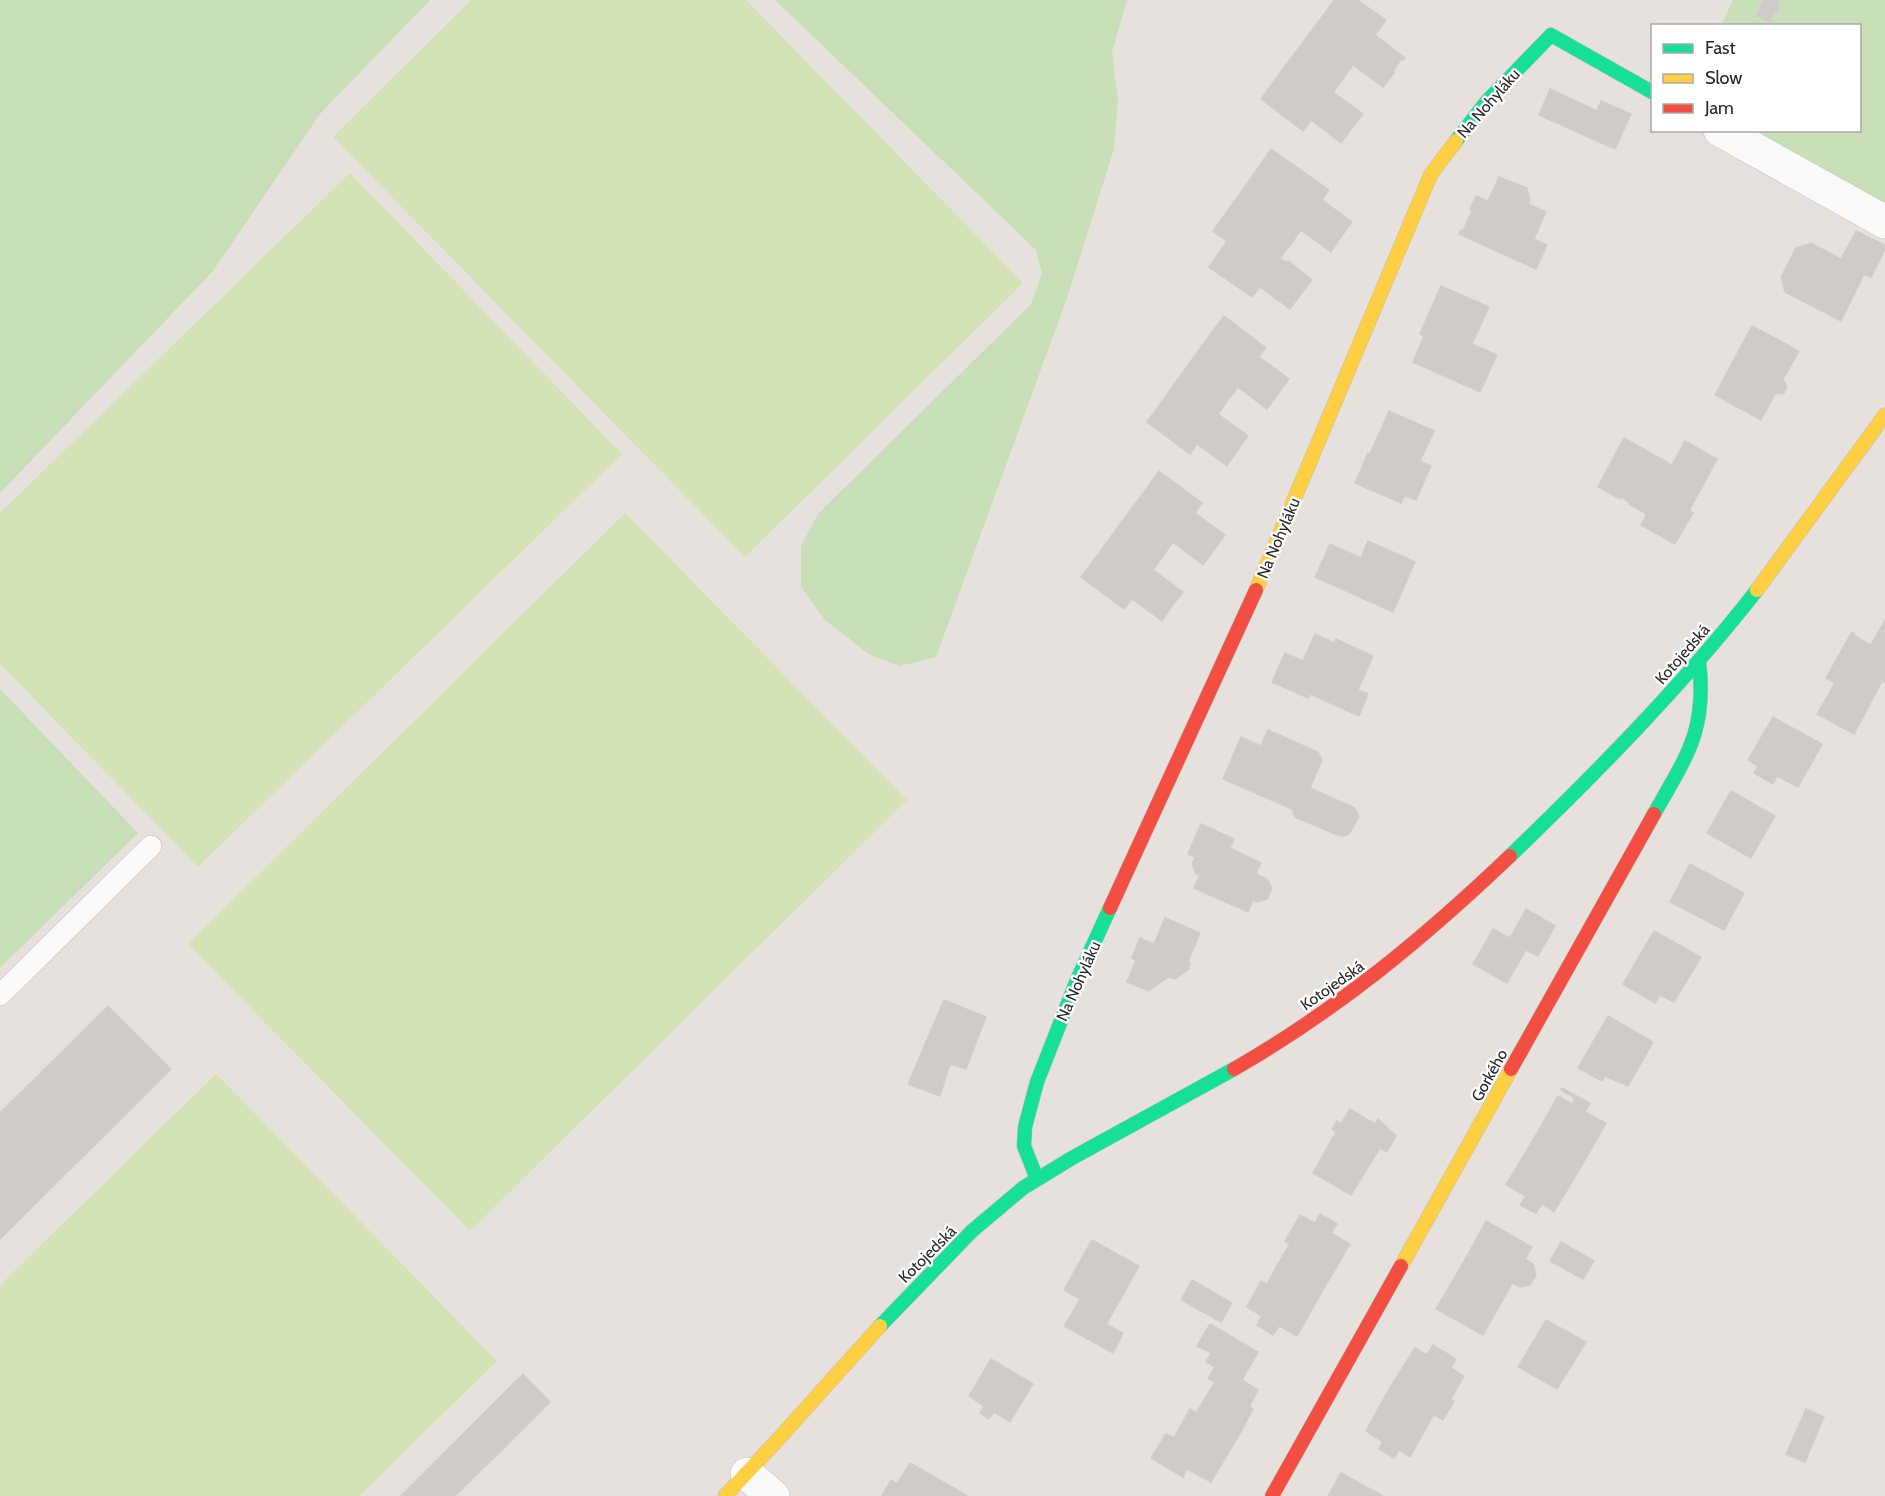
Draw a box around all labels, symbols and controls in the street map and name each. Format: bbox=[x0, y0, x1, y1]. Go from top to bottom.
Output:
legend bbox=[1651, 24, 1861, 132]
text: Fast bbox=[1705, 37, 1736, 59]
street label: Na Nohyláku bbox=[1453, 65, 1524, 142]
text: Slow bbox=[1705, 67, 1742, 89]
text: Jam bbox=[1704, 97, 1734, 119]
street label: Na Nohyláku bbox=[1253, 495, 1304, 581]
street label: Kotojedská bbox=[1651, 620, 1714, 688]
street label: Na Nohyláku bbox=[1052, 938, 1105, 1024]
street label: Kotojedská bbox=[1297, 956, 1368, 1014]
street label: Gorkého bbox=[1467, 1046, 1512, 1105]
street label: Kotojedská bbox=[895, 1222, 960, 1287]

